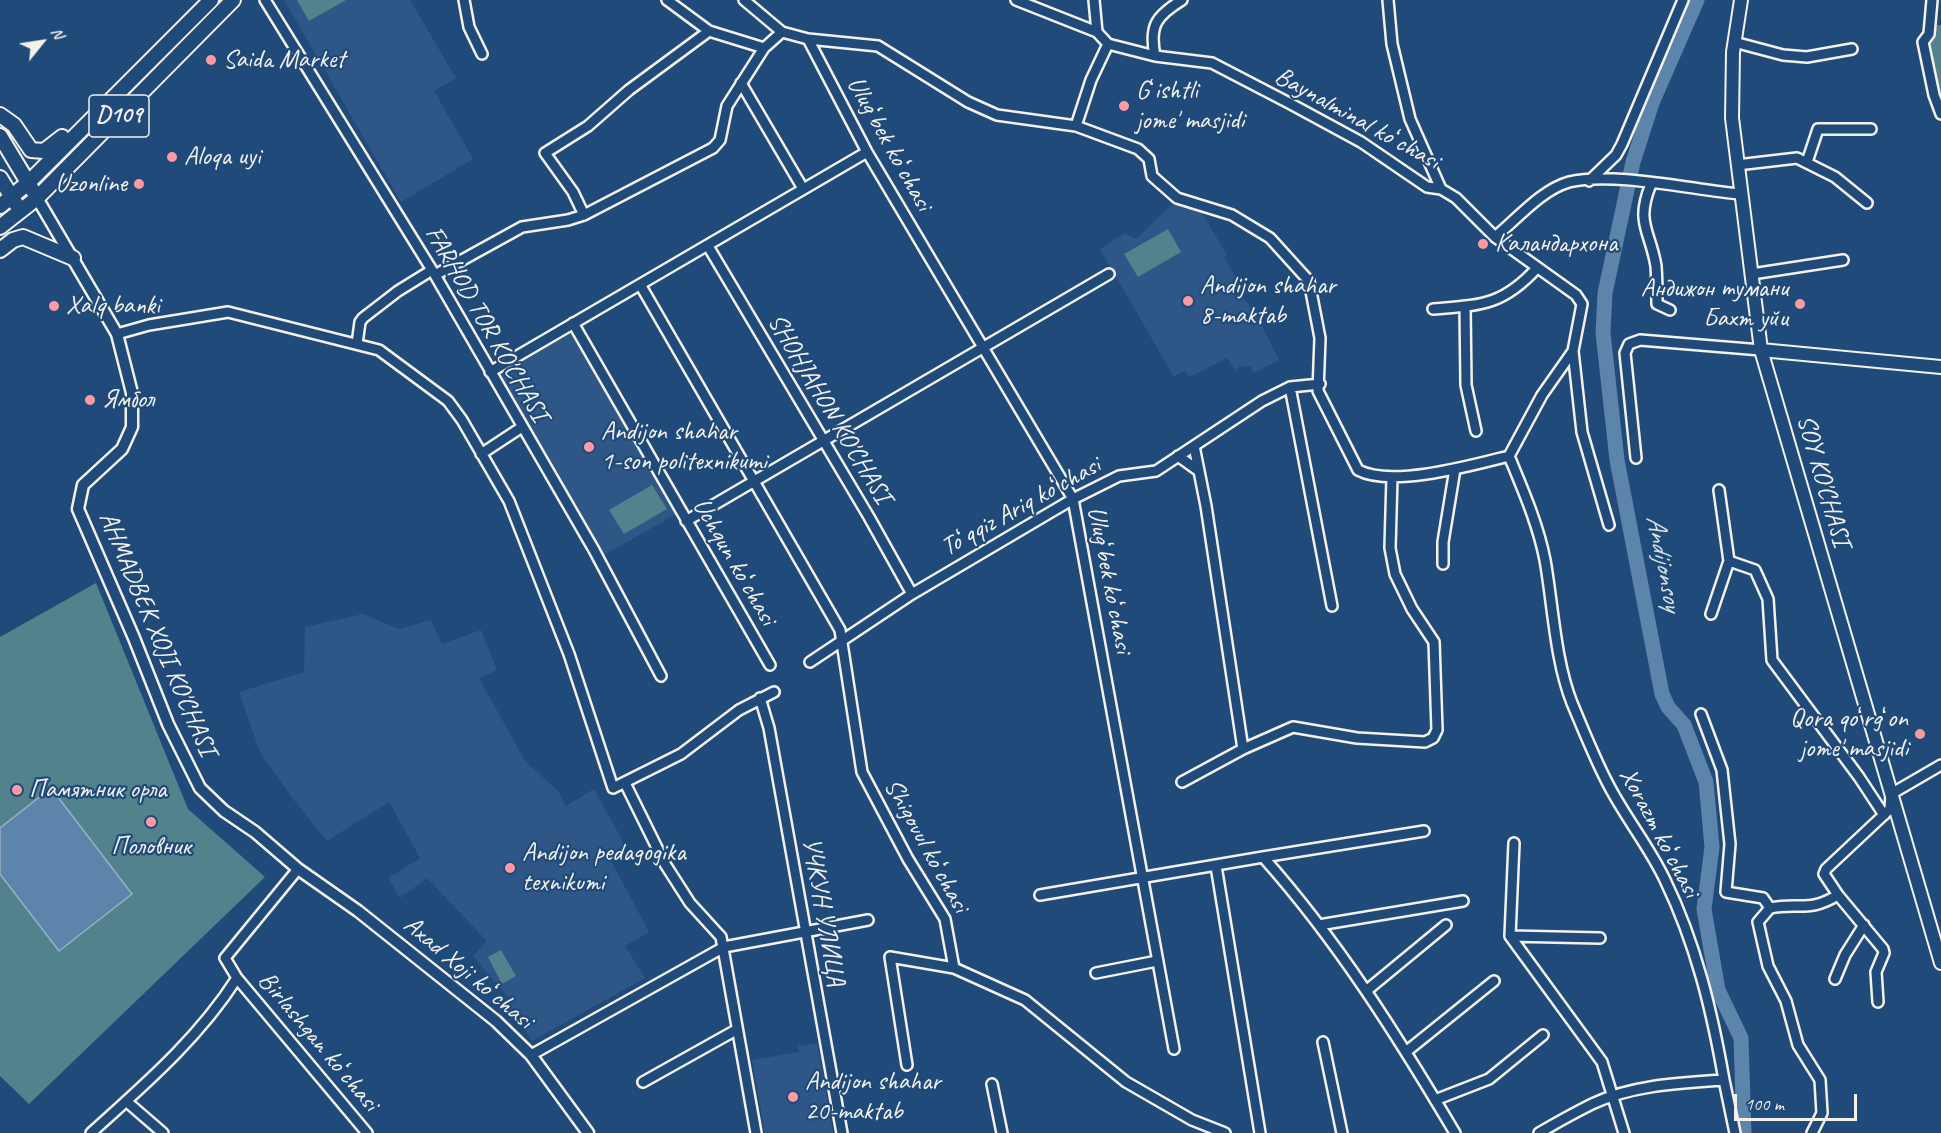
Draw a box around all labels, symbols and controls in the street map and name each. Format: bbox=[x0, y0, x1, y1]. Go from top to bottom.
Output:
north arrow bbox=[12, 12, 72, 72]
text: N bbox=[46, 24, 69, 42]
place label: Saida Market bbox=[223, 44, 345, 76]
marker: Saida Market bbox=[204, 53, 218, 67]
street label: Baynalminal koʻchasi bbox=[1269, 61, 1445, 177]
street label: Ulugʻbek koʻchasi bbox=[839, 71, 939, 217]
place label: Gʻishtli jome' masjidi bbox=[1136, 75, 1244, 136]
road number: D109 bbox=[89, 95, 149, 137]
marker: Gʻishtli jome' masjidi bbox=[1117, 99, 1131, 113]
place label: Aloqa uyi bbox=[184, 141, 260, 173]
marker: Aloqa uyi bbox=[165, 150, 179, 164]
place label: Uzonline bbox=[55, 168, 127, 200]
marker: Uzonline bbox=[132, 177, 146, 191]
street label: FARHOD TOR KO'CHASI bbox=[417, 221, 555, 427]
place label: Каландархона bbox=[1495, 228, 1617, 260]
marker: Каландархона bbox=[1476, 237, 1490, 251]
place label: Andijon shahar 8-maktab bbox=[1200, 270, 1336, 332]
place label: Андижон тумани Бахт уйи bbox=[1641, 273, 1788, 334]
place label: Xalq banki bbox=[66, 290, 160, 322]
marker: Andijon shahar 8-maktab bbox=[1181, 294, 1195, 308]
marker: Андижон тумани Бахт уйи bbox=[1793, 297, 1807, 311]
marker: Xalq banki bbox=[47, 299, 61, 313]
street label: SHOHJAHON KO'CHASI bbox=[760, 309, 898, 509]
place label: Ямбол bbox=[102, 384, 154, 416]
marker: Ямбол bbox=[83, 393, 97, 407]
street label: SOY KO'CHASI bbox=[1789, 412, 1857, 550]
place label: Andijon shahar 1-son politexnikumi bbox=[601, 416, 767, 478]
marker: Andijon shahar 1-son politexnikumi bbox=[582, 440, 596, 454]
street label: Toʻqqiz Ariq koʻchasi bbox=[936, 450, 1106, 564]
street label: Uchqun koʻchasi bbox=[685, 493, 783, 631]
street label: Ulugʻbek koʻchasi bbox=[1079, 504, 1139, 656]
street label: AHMADBEK XOJI KO'CHASI bbox=[91, 507, 223, 761]
water label: Andijonsoy bbox=[1638, 513, 1688, 613]
place label: Qora qoʻrgʻon jome' masjidi bbox=[1790, 703, 1908, 764]
marker: Qora qoʻrgʻon jome' masjidi bbox=[1913, 727, 1927, 741]
street label: Xorazm koʻchasi bbox=[1612, 763, 1706, 903]
place label: Памятник орла bbox=[29, 774, 166, 806]
street label: Shigovul koʻchasi bbox=[876, 774, 976, 918]
marker: Памятник орла bbox=[10, 783, 24, 797]
marker: Половник bbox=[144, 815, 158, 829]
place label: Половник bbox=[111, 831, 191, 863]
street label: УЧКУН УЛИЦА bbox=[795, 835, 851, 989]
place label: Andijon pedagogika texnikumi bbox=[522, 837, 686, 898]
marker: Andijon pedagogika texnikumi bbox=[503, 861, 517, 875]
street label: Axad Xoji koʻchasi bbox=[397, 910, 539, 1036]
street label: Birlashgan koʻchasi bbox=[251, 966, 385, 1118]
place label: Andijon shahar 20-maktab bbox=[805, 1066, 941, 1128]
scale bar bbox=[1737, 1082, 1860, 1120]
marker: Andijon shahar 20-maktab bbox=[786, 1090, 800, 1104]
text: 100 m bbox=[1745, 1093, 1784, 1115]

